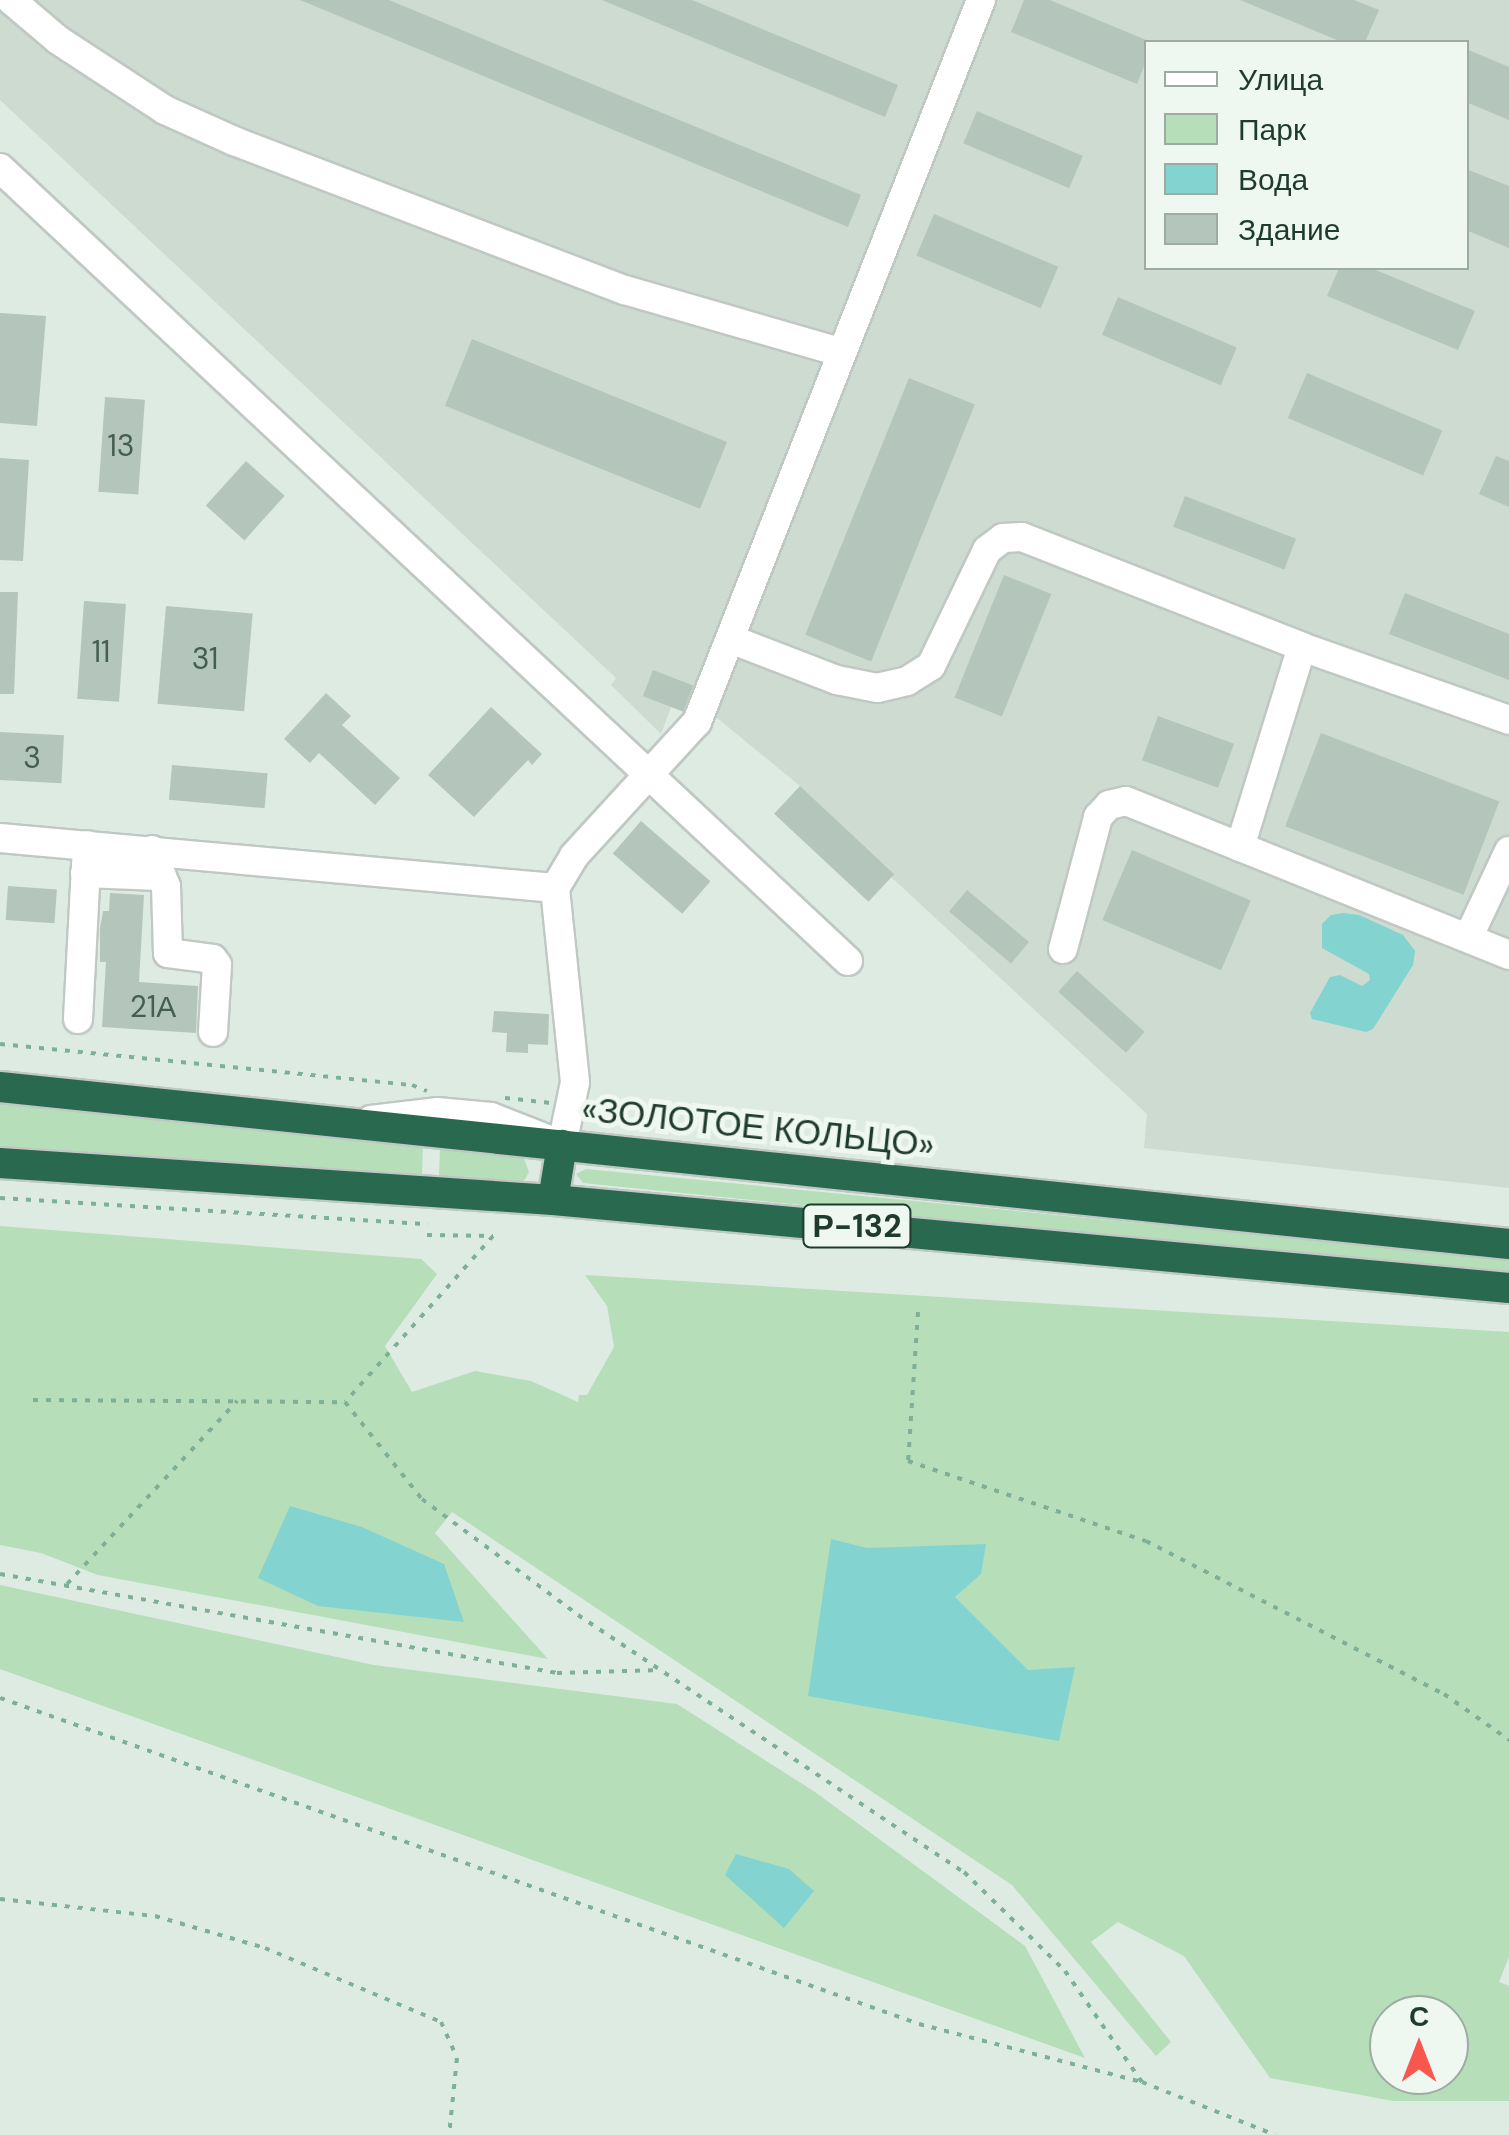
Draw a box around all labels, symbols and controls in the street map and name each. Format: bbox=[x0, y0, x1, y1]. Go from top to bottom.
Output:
legend bbox=[1144, 40, 1469, 270]
text: Улица bbox=[1238, 60, 1323, 99]
text: Парк bbox=[1238, 110, 1306, 149]
text: Вода bbox=[1238, 160, 1308, 199]
text: Здание bbox=[1238, 210, 1340, 249]
house number: 13 bbox=[107, 428, 135, 464]
house number: 11 bbox=[92, 634, 110, 670]
house number: 31 bbox=[192, 641, 218, 677]
house number: 3 bbox=[23, 740, 41, 776]
house number: 21А bbox=[130, 989, 176, 1025]
street label: «ЗОЛОТОЕ КОЛЬЦО» bbox=[580, 1088, 936, 1166]
road number: Р-132 bbox=[802, 1199, 912, 1253]
north arrow bbox=[1369, 1995, 1469, 2095]
text: С bbox=[1409, 1998, 1429, 2035]

